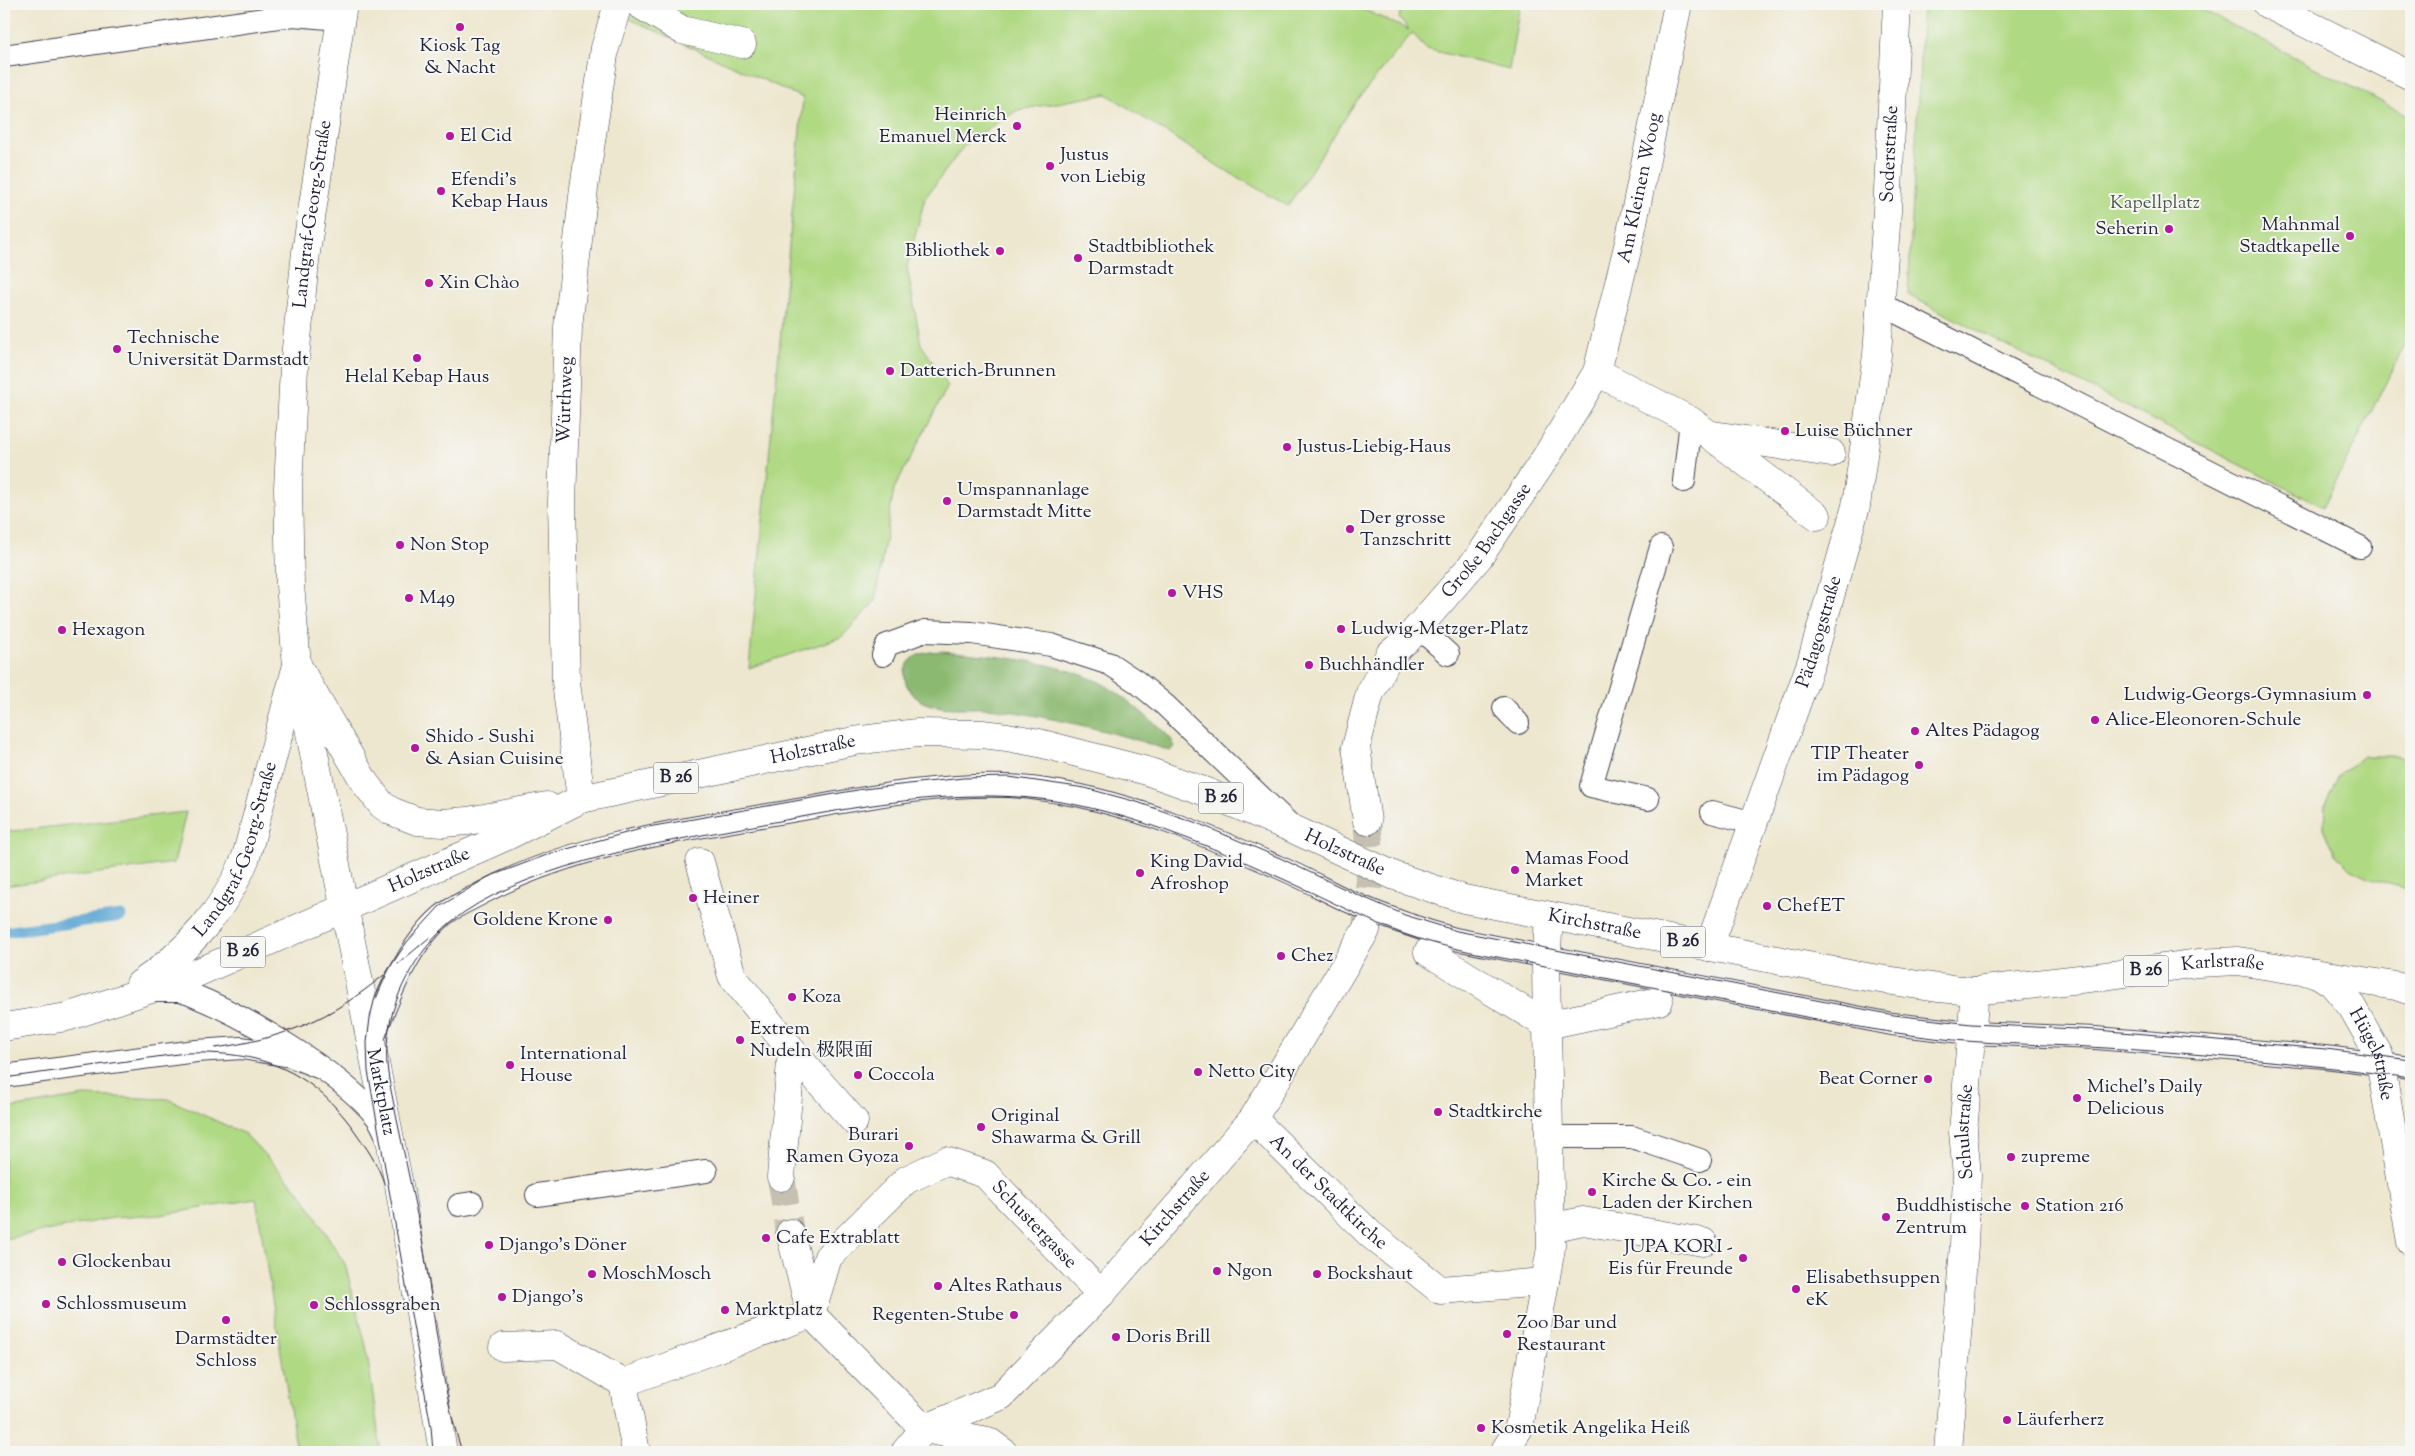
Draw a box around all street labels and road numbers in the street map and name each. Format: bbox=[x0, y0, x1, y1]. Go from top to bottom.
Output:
street label: Soderstraße bbox=[1874, 105, 1906, 203]
street label: Am Kleinen Woog bbox=[1611, 110, 1669, 266]
street label: Landgraf-Georg-Straße bbox=[287, 118, 339, 310]
street label: Würthweg bbox=[551, 356, 580, 444]
street label: Große Bachgasse bbox=[1435, 477, 1538, 605]
street label: Pädagogstraße bbox=[1790, 572, 1849, 692]
street label: Holzstraße bbox=[768, 727, 858, 772]
street label: Landgraf-Georg-Straße bbox=[187, 759, 284, 943]
road number: B 26 bbox=[654, 762, 698, 794]
road number: B 26 bbox=[1198, 782, 1244, 814]
street label: Holzstraße bbox=[1300, 823, 1390, 883]
street label: Holzstraße bbox=[384, 841, 474, 900]
street label: Kirchstraße bbox=[1546, 902, 1644, 947]
road number: B 26 bbox=[1660, 926, 1706, 958]
road number: B 26 bbox=[220, 936, 266, 968]
street label: Karlstraße bbox=[2180, 947, 2266, 979]
road number: B 26 bbox=[2124, 956, 2168, 986]
street label: Hügelstraße bbox=[2342, 1003, 2400, 1103]
street label: Marktplatz bbox=[359, 1046, 402, 1138]
street label: Schulstraße bbox=[1949, 1083, 1981, 1181]
street label: An der Stadtkirche bbox=[1263, 1128, 1393, 1256]
street label: Kirchstraße bbox=[1134, 1164, 1217, 1253]
street label: Schustergasse bbox=[985, 1174, 1083, 1275]

